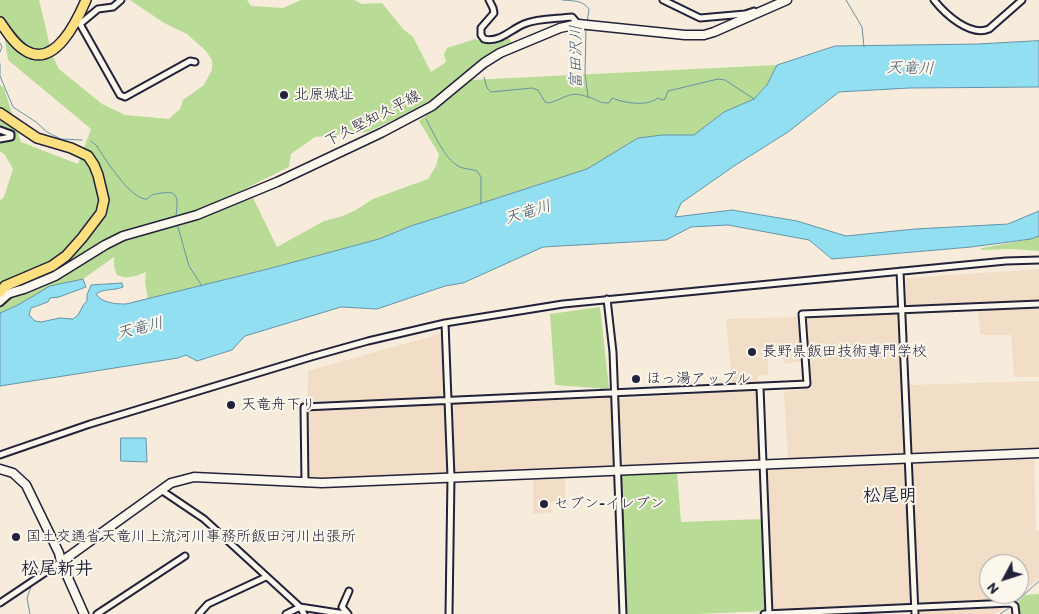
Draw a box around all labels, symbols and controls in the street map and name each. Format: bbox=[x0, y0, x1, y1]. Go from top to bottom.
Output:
water label: 富田沢川 bbox=[567, 25, 587, 89]
water label: 天竜川 bbox=[886, 59, 934, 79]
place label: 北原城址 bbox=[294, 86, 354, 104]
street label: 下久堅知久平線 bbox=[322, 87, 424, 151]
marker: 北原城址 bbox=[278, 89, 290, 101]
water label: 天竜川 bbox=[502, 197, 554, 229]
water label: 天竜川 bbox=[114, 314, 166, 344]
place label: 長野県飯田技術専門学校 bbox=[762, 343, 927, 361]
marker: 長野県飯田技術専門学校 bbox=[746, 346, 758, 358]
place label: ほっ湯アップル bbox=[646, 370, 751, 388]
marker: ほっ湯アップル bbox=[630, 373, 642, 385]
place label: 天竜舟下り bbox=[241, 396, 316, 414]
marker: 天竜舟下り bbox=[225, 399, 237, 411]
district label: 松尾明 bbox=[863, 485, 917, 507]
place label: セブン-イレブン bbox=[554, 495, 665, 513]
marker: セブン-イレブン bbox=[538, 498, 550, 510]
place label: 国土交通省天竜川上流河川事務所飯田河川出張所 bbox=[26, 528, 356, 546]
marker: 国土交通省天竜川上流河川事務所飯田河川出張所 bbox=[10, 531, 22, 543]
north arrow bbox=[979, 554, 1029, 604]
district label: 松尾新井 bbox=[21, 558, 93, 580]
text: N bbox=[983, 579, 1002, 597]

